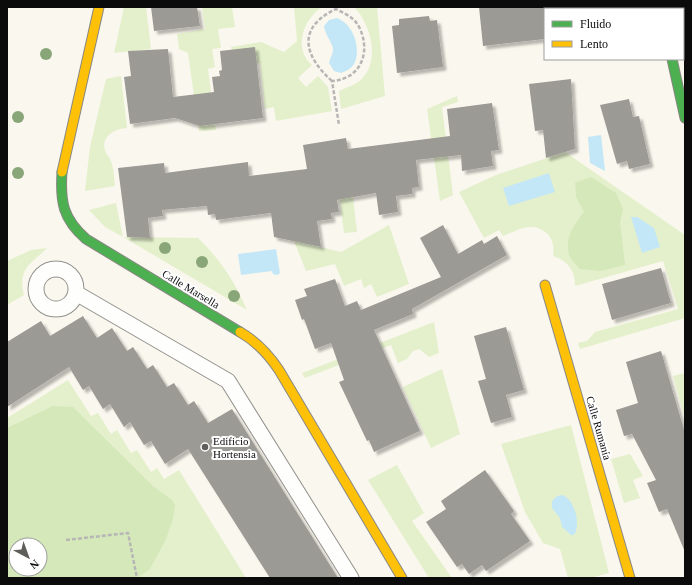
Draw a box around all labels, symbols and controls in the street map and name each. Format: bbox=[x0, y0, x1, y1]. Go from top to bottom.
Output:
legend bbox=[544, 8, 684, 60]
text: Fluido bbox=[580, 17, 611, 31]
text: Lento bbox=[580, 37, 608, 51]
street label: Calle Marsella bbox=[160, 267, 222, 311]
street label: Calle Rumanía bbox=[584, 395, 614, 461]
place label: Edificio Hortensia bbox=[213, 435, 256, 460]
marker: Edificio Hortensia bbox=[200, 442, 210, 452]
north arrow bbox=[8, 537, 48, 577]
text: N bbox=[28, 557, 41, 572]

